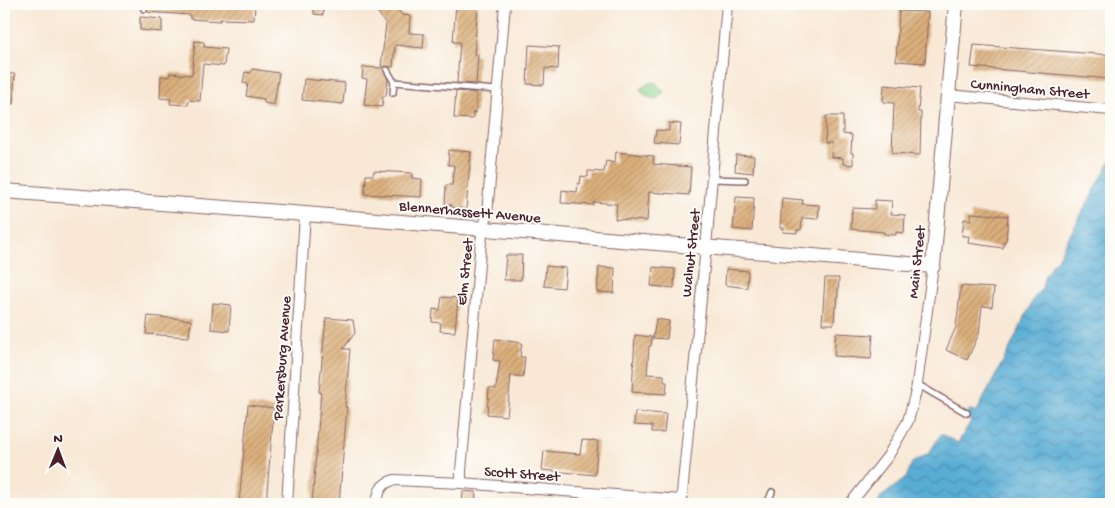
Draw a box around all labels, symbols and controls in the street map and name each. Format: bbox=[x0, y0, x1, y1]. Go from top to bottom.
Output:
street label: Cunningham Street bbox=[970, 76, 1092, 104]
street label: Blennerhassett Avenue bbox=[397, 198, 542, 228]
street label: Walnut Street bbox=[678, 207, 706, 298]
street label: Main Street bbox=[905, 223, 931, 299]
street label: Elm Street bbox=[454, 236, 479, 306]
street label: Parkersburg Avenue bbox=[270, 295, 296, 422]
north arrow bbox=[32, 426, 82, 476]
text: N bbox=[53, 431, 63, 448]
street label: Scott Street bbox=[484, 463, 562, 487]

